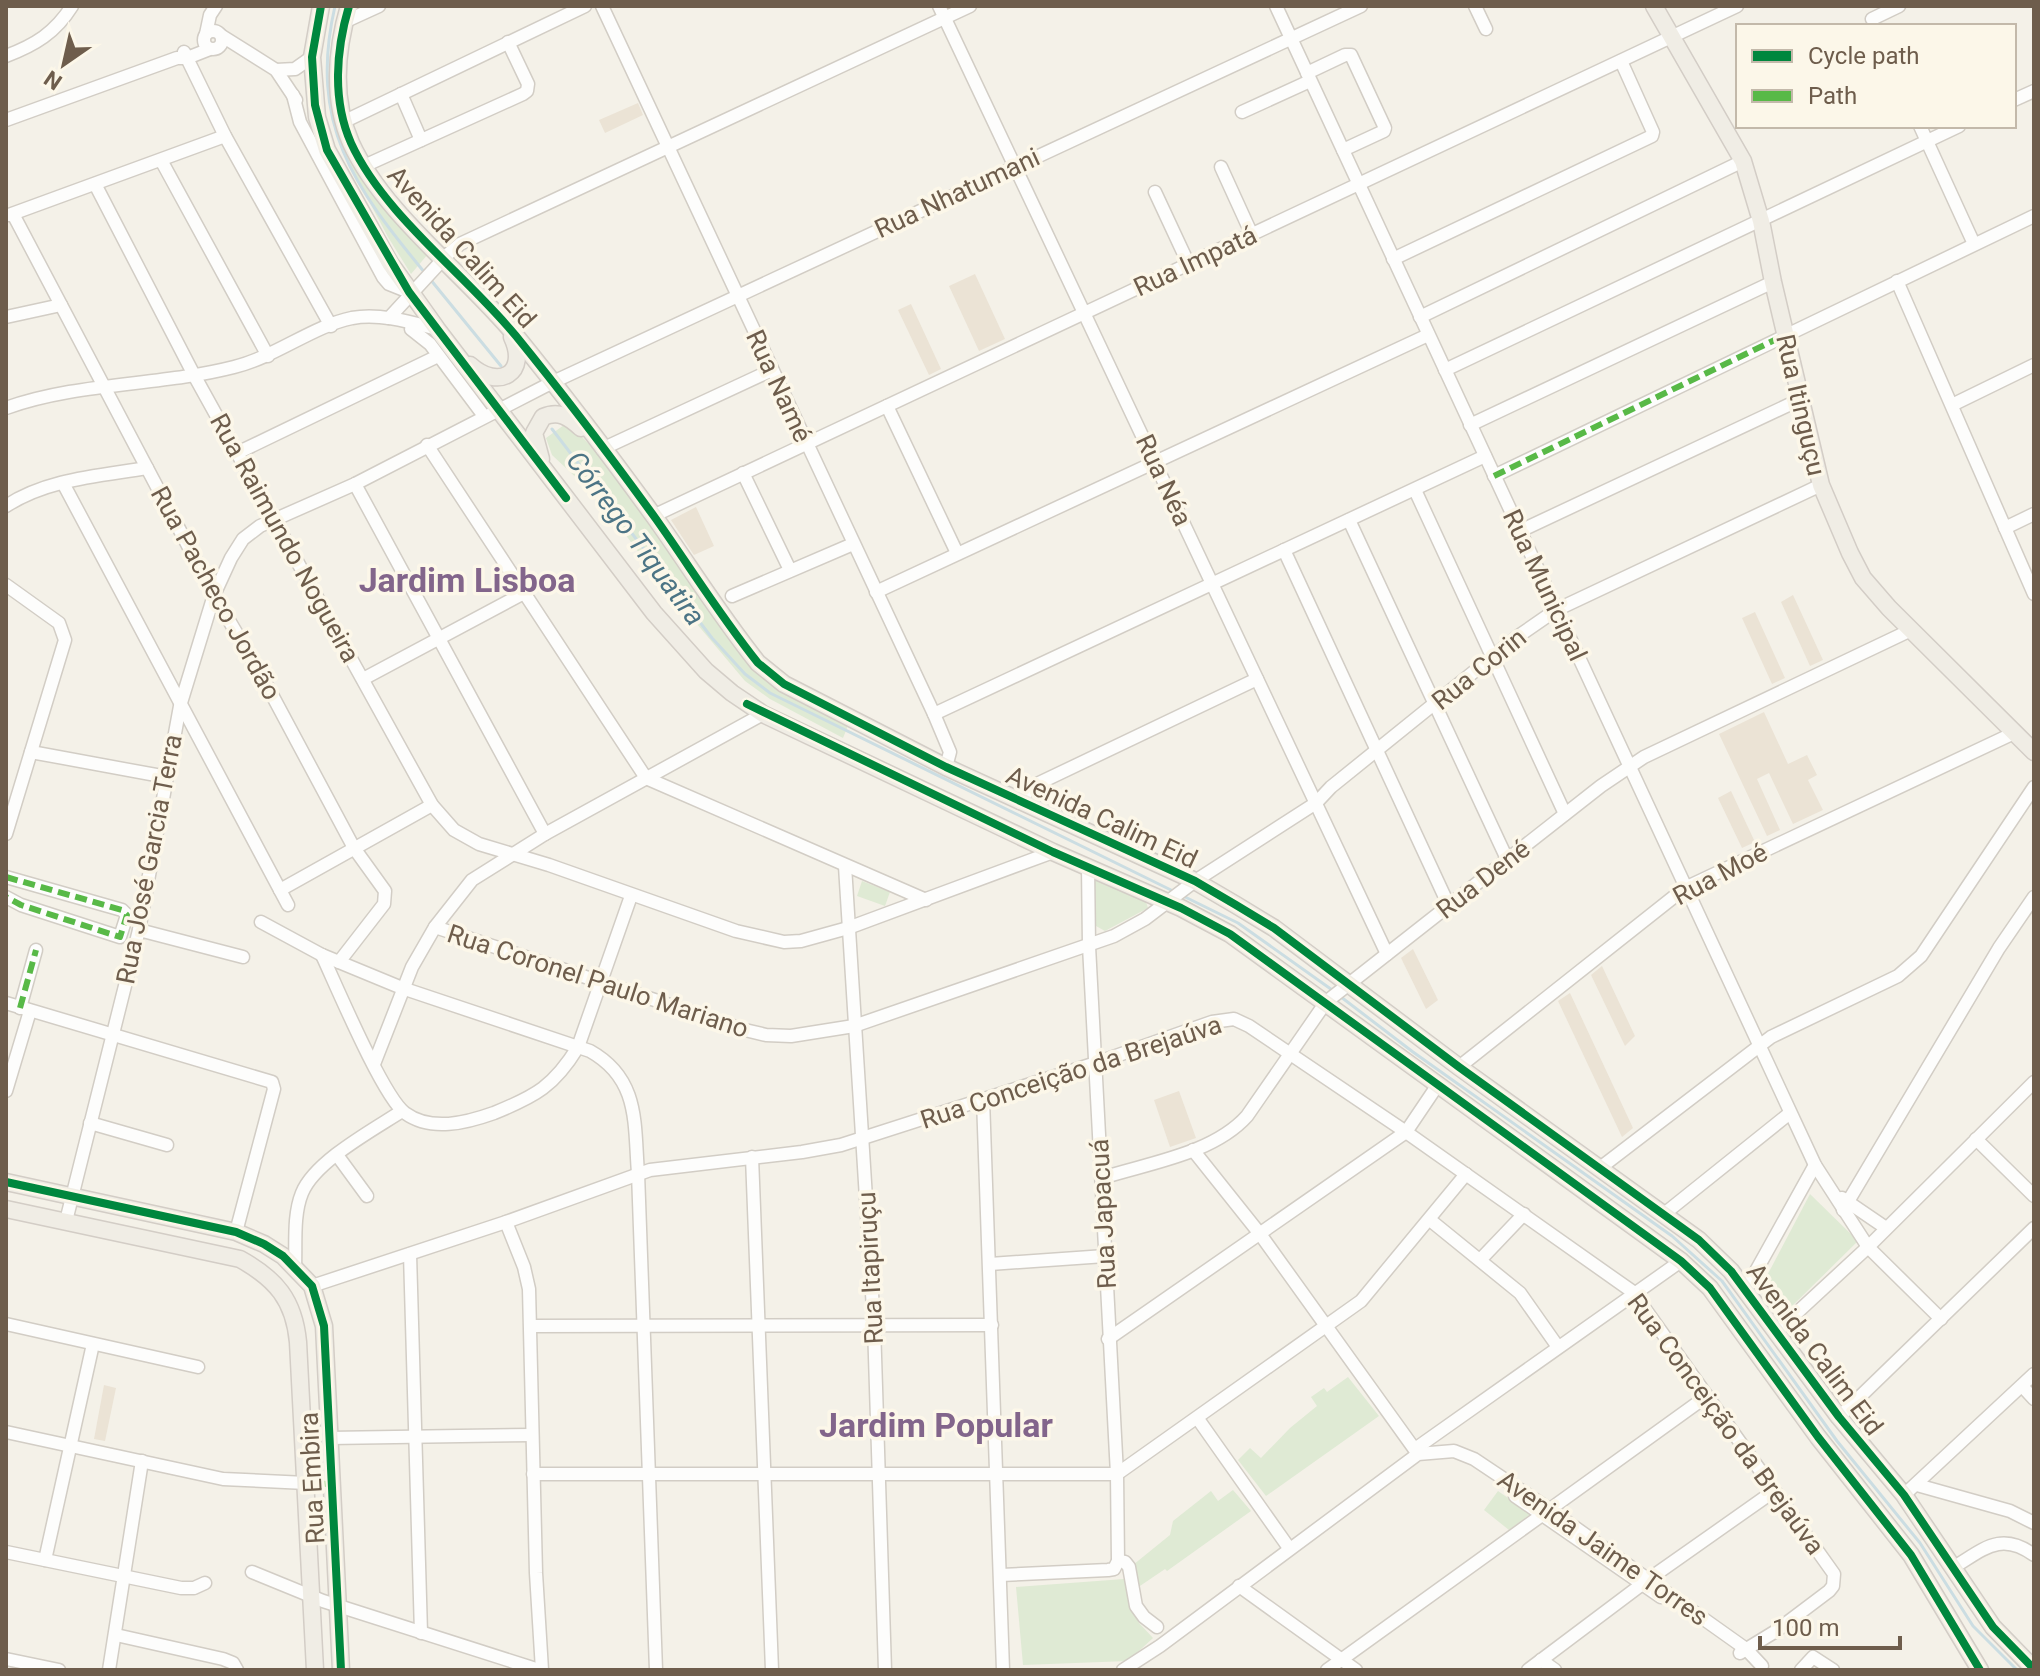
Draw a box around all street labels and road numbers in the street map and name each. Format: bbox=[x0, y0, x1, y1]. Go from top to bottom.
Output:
street label: Rua Nhatumani bbox=[870, 142, 1044, 244]
street label: Avenida Calim Eid bbox=[382, 160, 542, 334]
street label: Rua Impatá bbox=[1129, 219, 1261, 303]
street label: Rua Namé bbox=[740, 325, 818, 447]
street label: Rua Itinguçu bbox=[1770, 331, 1832, 479]
street label: Rua Raimundo Nogueira bbox=[204, 408, 366, 668]
street label: Rua Néa bbox=[1130, 430, 1198, 530]
street label: Rua Pacheco Jordão bbox=[145, 481, 287, 705]
street label: Rua Municipal bbox=[1497, 504, 1593, 666]
street label: Rua Corin bbox=[1426, 622, 1532, 716]
street label: Rua José Garcia Terra bbox=[110, 732, 188, 986]
street label: Avenida Calim Eid bbox=[1002, 760, 1202, 874]
street label: Rua Dené bbox=[1430, 833, 1536, 925]
street label: Rua Moé bbox=[1668, 837, 1772, 911]
street label: Rua Coronel Paulo Mariano bbox=[444, 918, 752, 1044]
street label: Rua Conceição da Brejaúva bbox=[917, 1009, 1225, 1135]
street label: Rua Japacuá bbox=[1084, 1138, 1122, 1290]
street label: Rua Itapiruçu bbox=[851, 1191, 889, 1345]
street label: Avenida Calim Eid bbox=[1741, 1257, 1889, 1441]
street label: Rua Conceição da Brejaúva bbox=[1621, 1288, 1831, 1560]
street label: Rua Embira bbox=[294, 1411, 330, 1545]
street label: Avenida Jaime Torres bbox=[1492, 1464, 1714, 1632]

